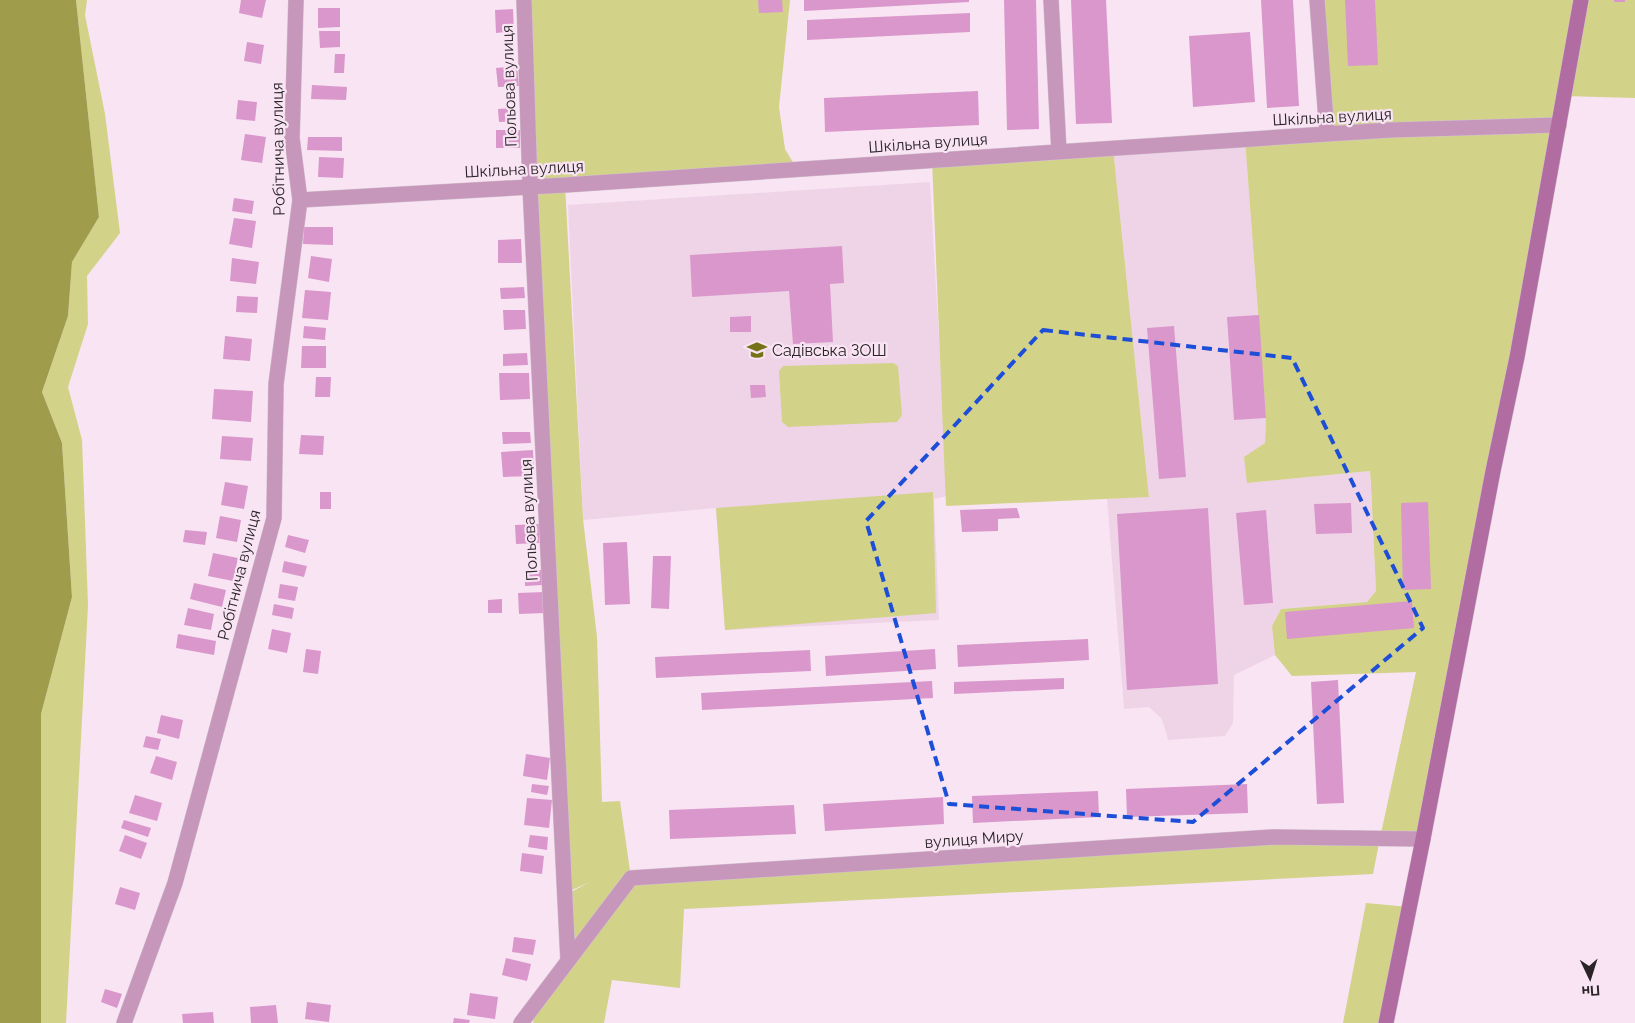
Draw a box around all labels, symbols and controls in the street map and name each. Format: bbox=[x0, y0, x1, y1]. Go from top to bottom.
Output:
street label: Польова вулиця bbox=[497, 25, 521, 147]
street label: Робітнича вулиця bbox=[267, 82, 289, 216]
street label: Шкільна вулиця bbox=[1272, 104, 1392, 130]
street label: Шкільна вулиця bbox=[868, 129, 988, 157]
street label: Шкільна вулиця bbox=[464, 156, 584, 182]
school or university icon: Садівська ЗОШ bbox=[746, 339, 768, 361]
place label: Садівська ЗОШ bbox=[772, 341, 887, 360]
street label: Польова вулиця bbox=[516, 459, 542, 581]
street label: Робітнича вулиця bbox=[214, 508, 264, 642]
street label: вулиця Миру bbox=[924, 826, 1025, 852]
north arrow bbox=[1565, 953, 1615, 1003]
text: Пн bbox=[1581, 982, 1601, 1000]

